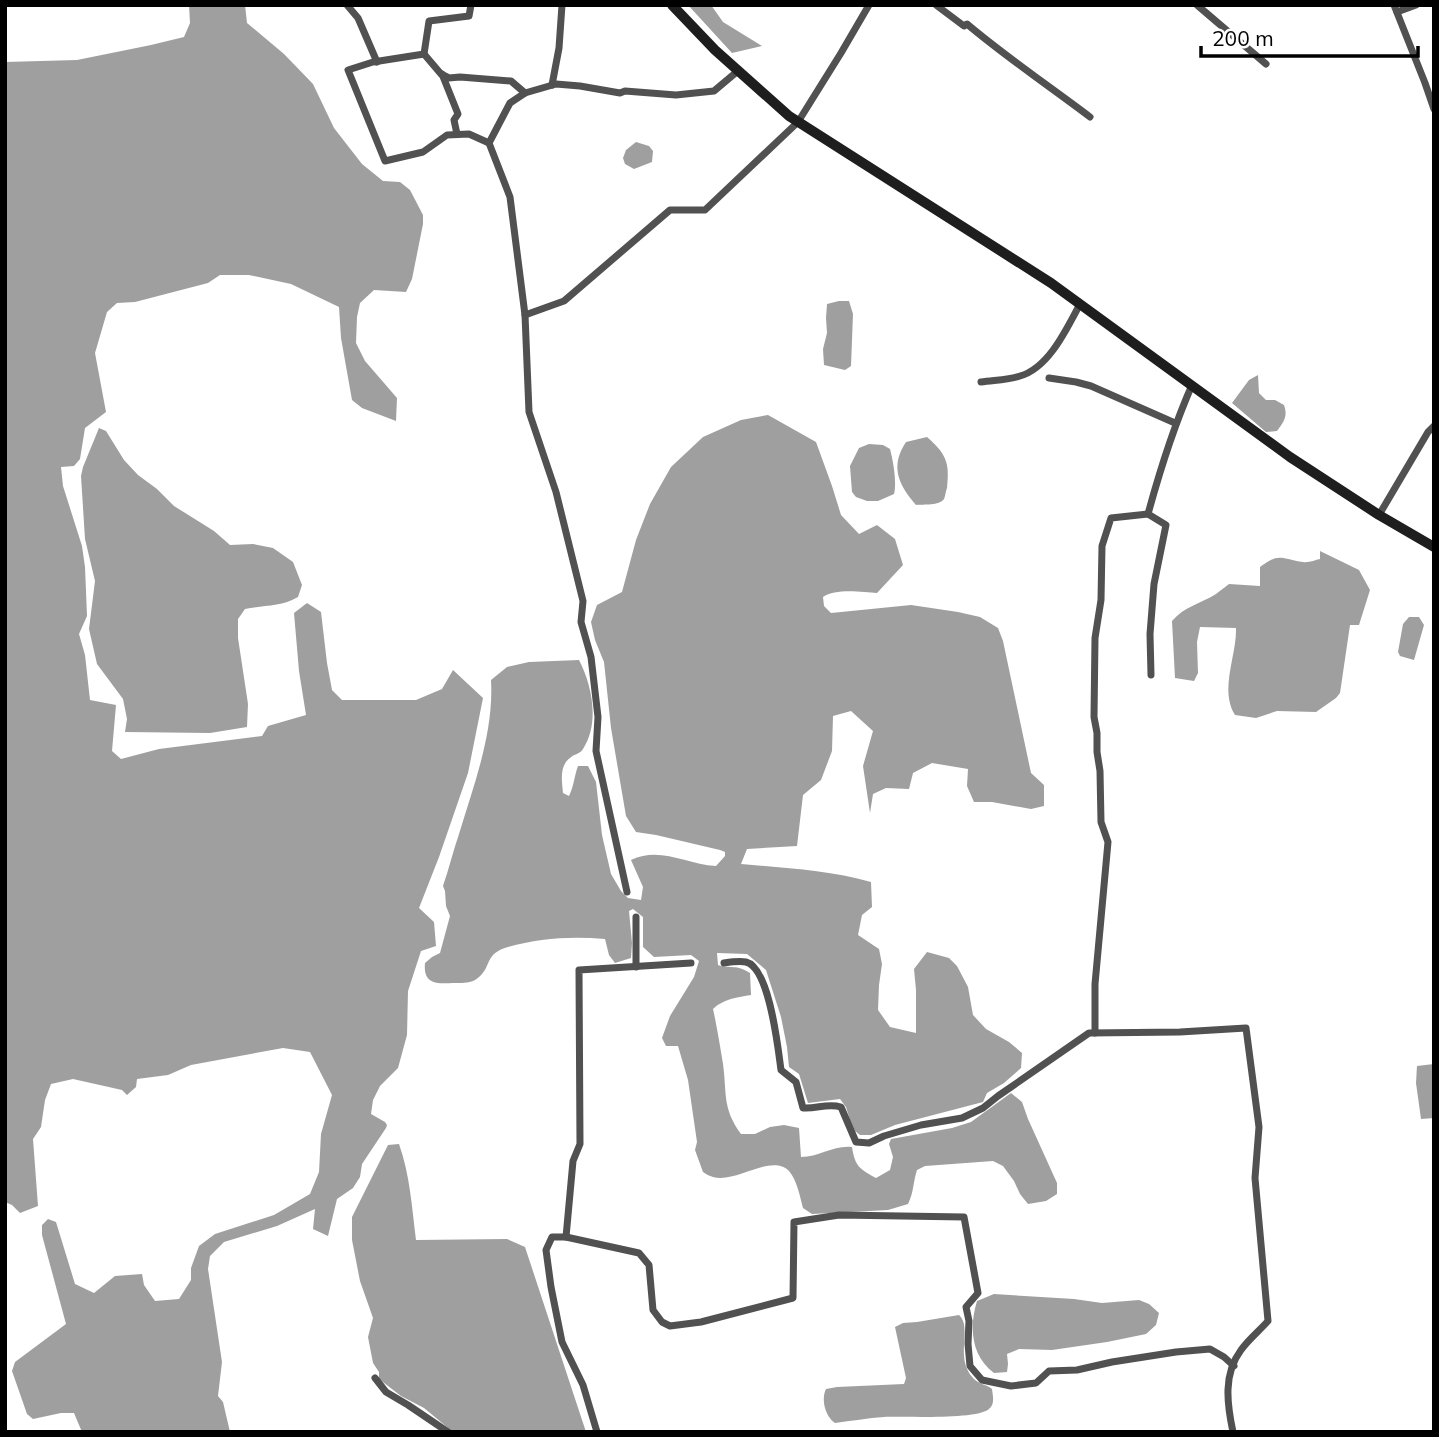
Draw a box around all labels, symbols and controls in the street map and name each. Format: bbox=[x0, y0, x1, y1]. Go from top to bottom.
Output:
scale bar bbox=[1201, 14, 1418, 58]
text: 200 m bbox=[1212, 25, 1274, 51]

